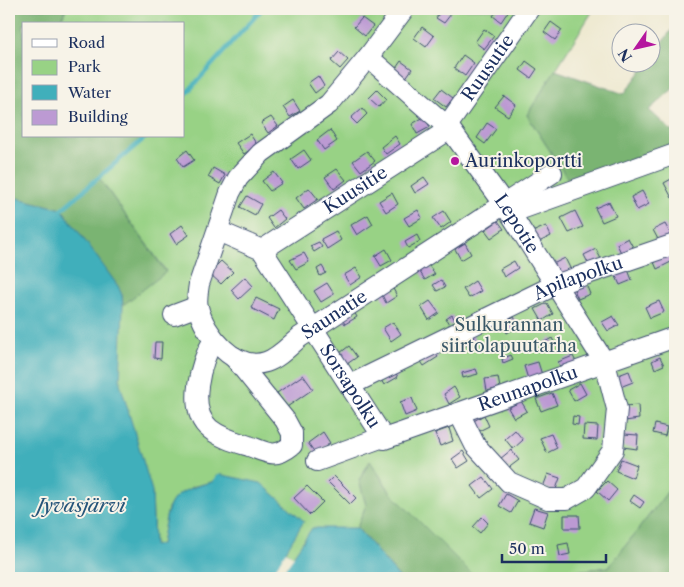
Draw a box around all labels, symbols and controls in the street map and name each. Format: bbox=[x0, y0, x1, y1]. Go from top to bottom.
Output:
legend bbox=[22, 22, 185, 138]
north arrow bbox=[612, 22, 662, 72]
street label: Ruusutie bbox=[457, 30, 519, 105]
text: Road bbox=[68, 33, 105, 52]
text: N bbox=[614, 45, 636, 65]
text: Park bbox=[68, 57, 102, 76]
text: Water bbox=[67, 83, 112, 102]
text: Building bbox=[68, 107, 128, 126]
place label: Aurinkoportti bbox=[464, 150, 583, 172]
marker: Aurinkoportti bbox=[449, 155, 461, 167]
street label: Kuusitie bbox=[319, 161, 391, 219]
street label: Lepotie bbox=[490, 190, 544, 257]
street label: Apilapolku bbox=[529, 252, 626, 305]
street label: Saunatie bbox=[297, 285, 371, 344]
park label: Sulkurannan siirtolapuutarha bbox=[441, 314, 578, 357]
street label: Sorsapolku bbox=[315, 340, 385, 432]
street label: Reunapolku bbox=[475, 361, 581, 416]
water label: Jyväsjärvi bbox=[31, 494, 127, 517]
scale bar bbox=[502, 532, 605, 564]
text: 50 m bbox=[509, 539, 545, 558]

